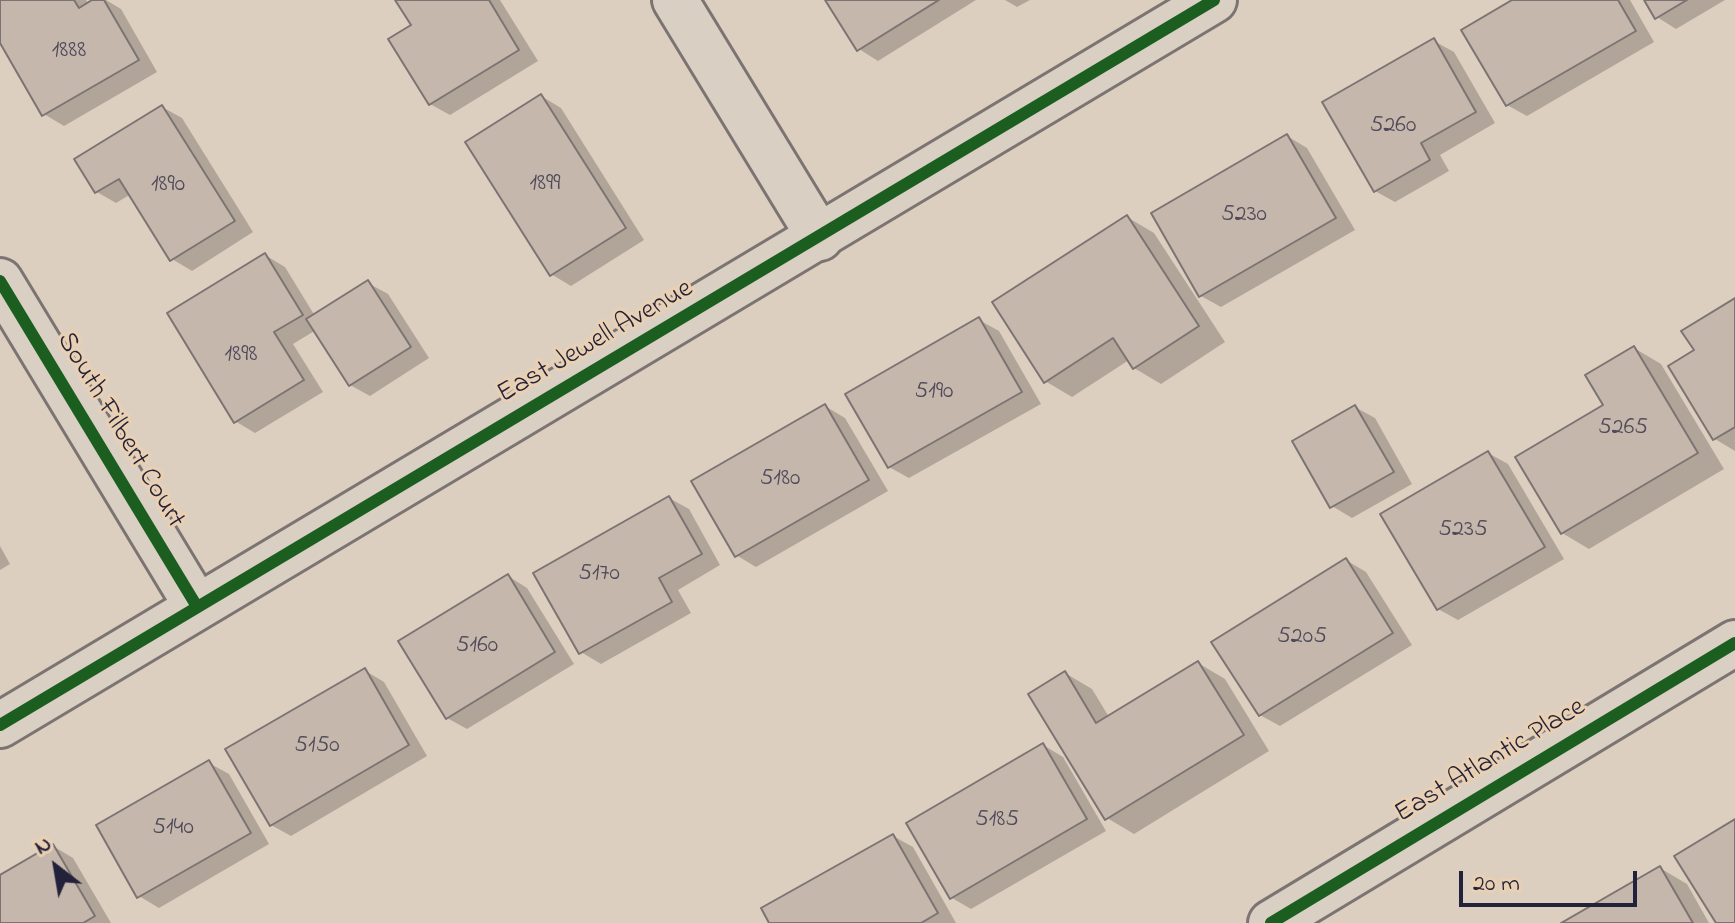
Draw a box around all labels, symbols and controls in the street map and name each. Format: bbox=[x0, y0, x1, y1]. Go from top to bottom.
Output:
house number: 1888 bbox=[52, 38, 86, 66]
house number: 5260 bbox=[1370, 113, 1416, 141]
house number: 1899 bbox=[529, 171, 561, 199]
house number: 1890 bbox=[151, 172, 185, 200]
house number: 5230 bbox=[1221, 202, 1267, 230]
street label: East Jewell Avenue bbox=[492, 273, 700, 413]
street label: South Filbert Court bbox=[47, 327, 191, 535]
house number: 1898 bbox=[225, 342, 257, 370]
house number: 5190 bbox=[915, 379, 953, 407]
house number: 5265 bbox=[1598, 415, 1648, 443]
house number: 5180 bbox=[760, 466, 800, 494]
house number: 5235 bbox=[1438, 517, 1488, 545]
house number: 5170 bbox=[578, 561, 620, 589]
house number: 5205 bbox=[1277, 624, 1327, 652]
house number: 5160 bbox=[456, 633, 498, 661]
street label: East Atlantic Place bbox=[1390, 692, 1592, 832]
house number: 5150 bbox=[294, 733, 340, 761]
house number: 5185 bbox=[975, 807, 1019, 835]
house number: 5140 bbox=[152, 815, 194, 843]
north arrow bbox=[16, 827, 96, 907]
text: N bbox=[29, 829, 58, 864]
scale bar bbox=[1463, 855, 1641, 905]
text: 20 m bbox=[1473, 867, 1520, 902]

